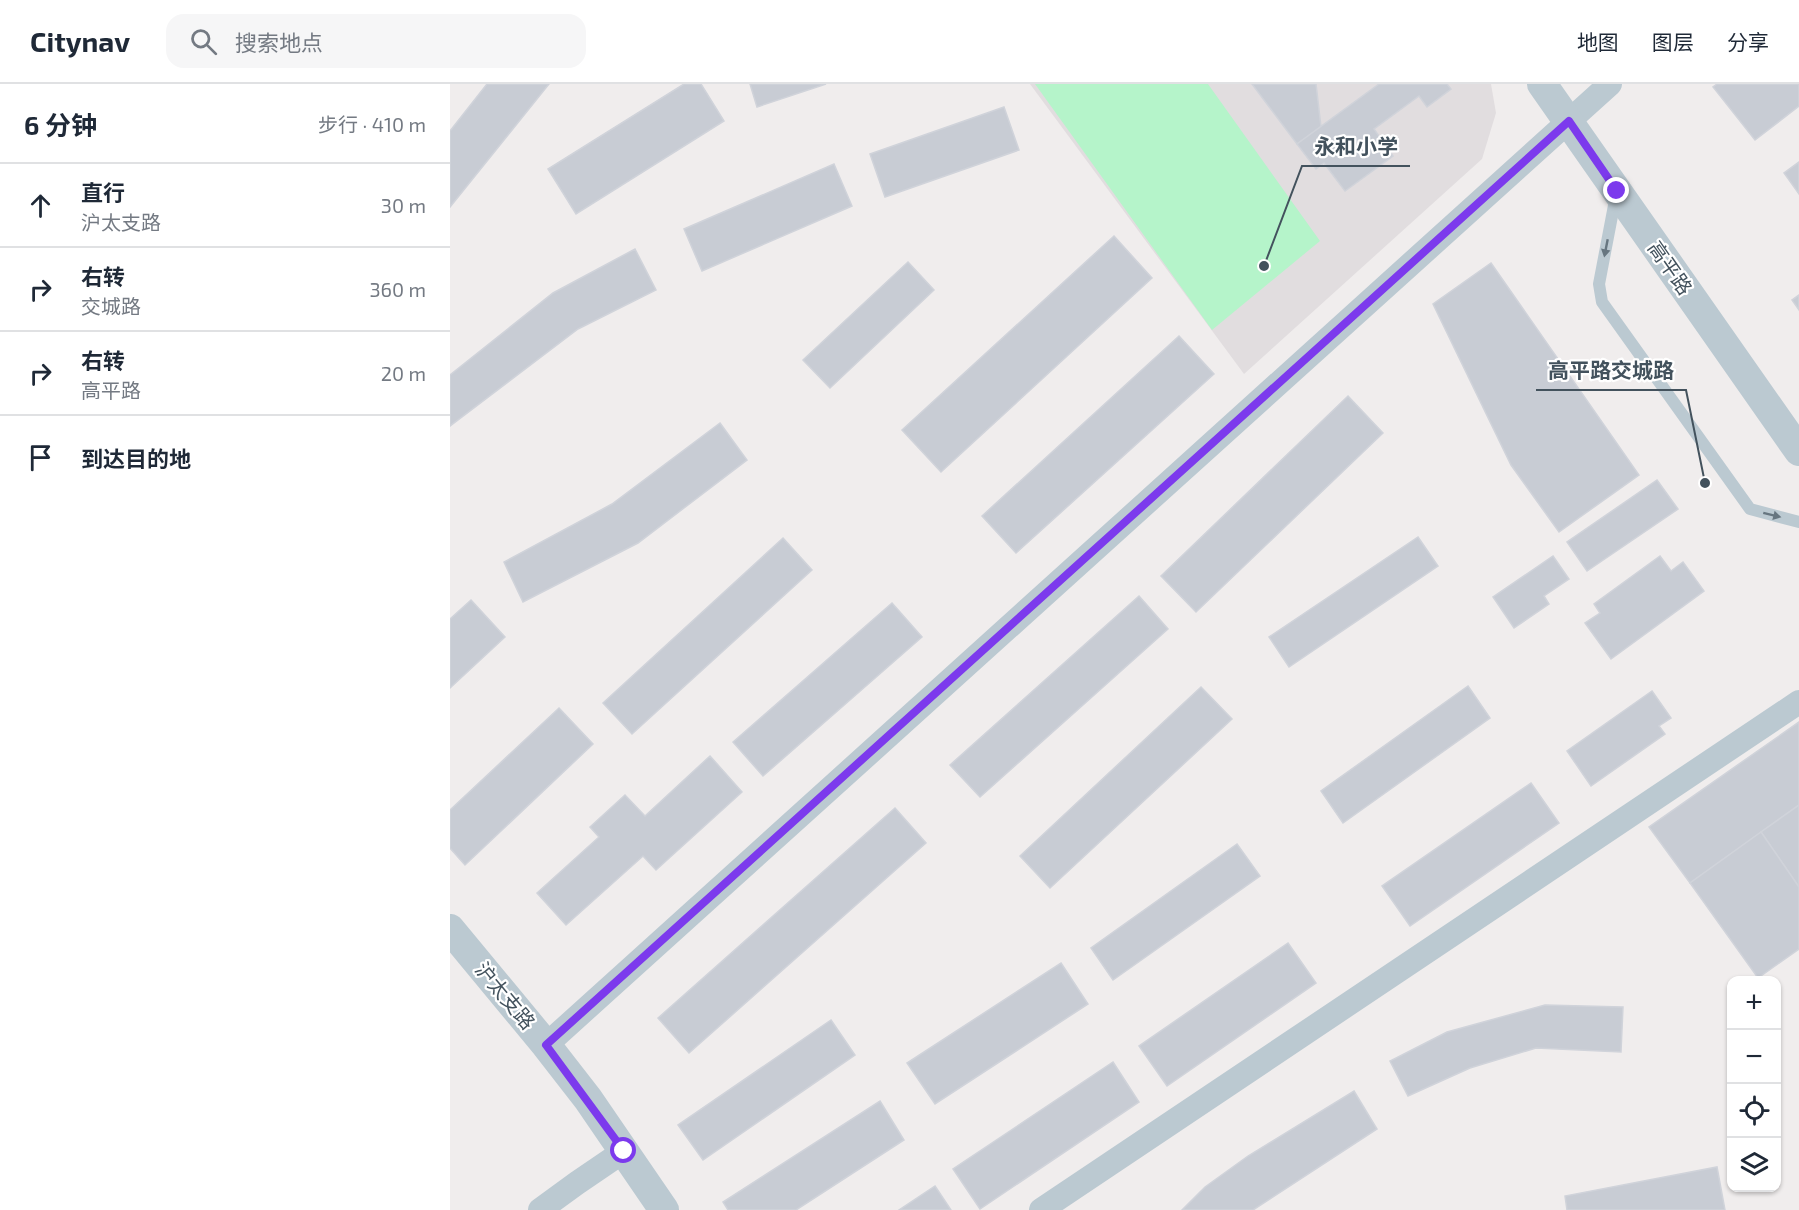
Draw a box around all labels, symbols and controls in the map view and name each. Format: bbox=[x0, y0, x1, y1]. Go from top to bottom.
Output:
search box bbox=[166, 14, 586, 68]
text: Citynav bbox=[30, 24, 130, 58]
icon: search bbox=[187, 25, 220, 58]
text: 搜索地点 bbox=[235, 29, 323, 55]
text: 地图 bbox=[1577, 29, 1619, 54]
text: 图层 bbox=[1652, 29, 1694, 54]
text: 分享 bbox=[1727, 29, 1769, 54]
text: 6 分钟 bbox=[24, 109, 97, 140]
text: 步行 · 410 m bbox=[318, 112, 426, 136]
callout: 永和小学 bbox=[1302, 127, 1410, 166]
text: 永和小学 bbox=[1314, 133, 1398, 158]
route end bbox=[1603, 177, 1629, 203]
text: 直行 bbox=[81, 179, 125, 205]
icon: ahead bbox=[24, 189, 57, 222]
text: 30 m bbox=[381, 193, 426, 217]
text: 沪太支路 bbox=[81, 210, 161, 234]
street label: 高平路 bbox=[1644, 236, 1698, 299]
one-way arrow bbox=[1601, 239, 1610, 258]
text: 右转 bbox=[81, 263, 125, 289]
icon: right bbox=[24, 273, 57, 306]
text: 360 m bbox=[369, 277, 426, 301]
text: 交城路 bbox=[81, 294, 141, 318]
text: 右转 bbox=[81, 347, 125, 373]
callout: 高平路交城路 bbox=[1536, 351, 1686, 390]
icon: right bbox=[24, 357, 57, 390]
text: 高平路交城路 bbox=[1548, 357, 1674, 382]
text: 20 m bbox=[381, 361, 426, 385]
text: 高平路 bbox=[81, 378, 141, 402]
icon: arrive bbox=[24, 441, 57, 474]
text: 到达目的地 bbox=[81, 445, 191, 471]
one-way arrow bbox=[1763, 510, 1781, 520]
street label: 沪太支路 bbox=[471, 957, 541, 1034]
map controls bbox=[1727, 976, 1781, 1192]
button: + bbox=[1727, 976, 1781, 1030]
button: − bbox=[1727, 1030, 1781, 1084]
button: locate bbox=[1727, 1084, 1781, 1138]
route start bbox=[610, 1137, 636, 1163]
button: layers bbox=[1727, 1138, 1781, 1192]

